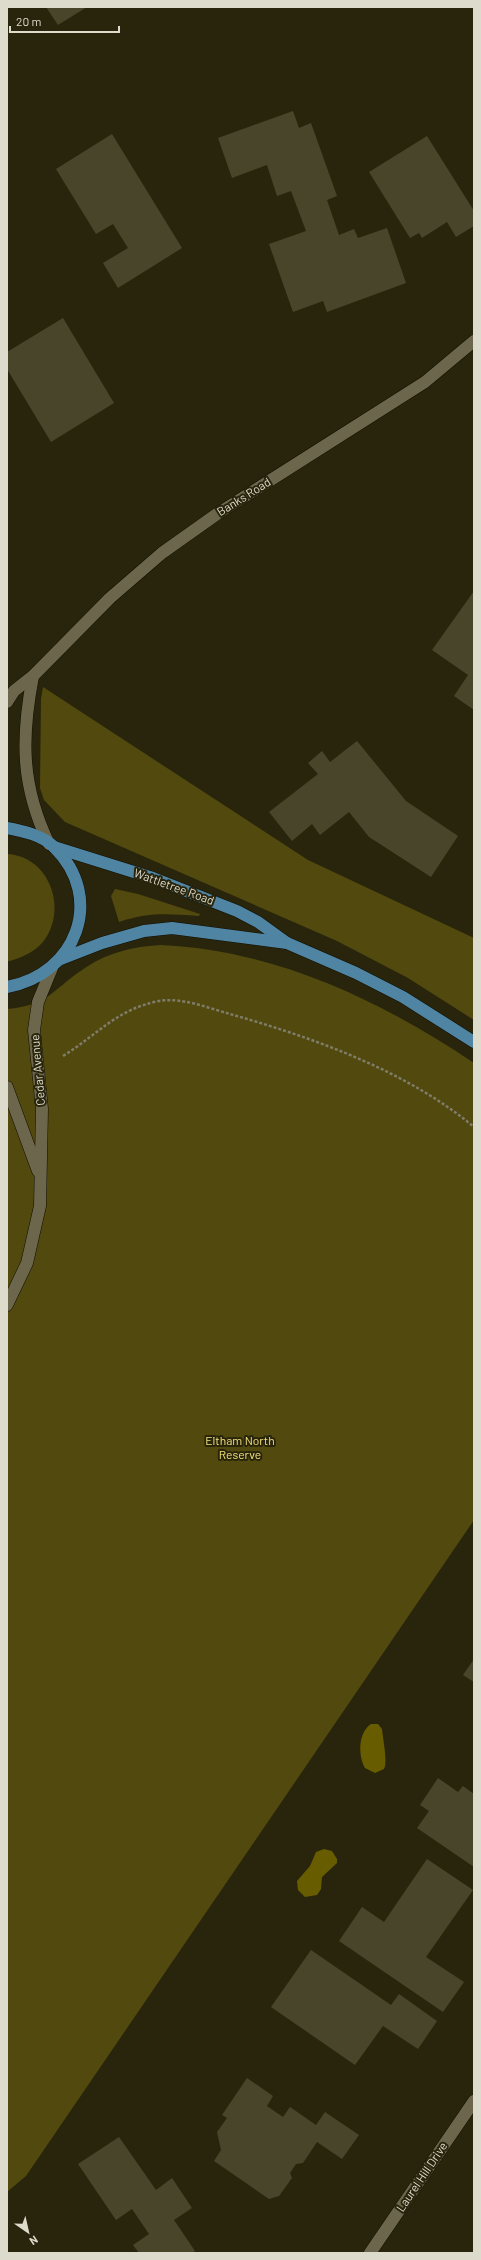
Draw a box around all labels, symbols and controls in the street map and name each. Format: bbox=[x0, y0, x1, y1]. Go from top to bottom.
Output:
scale bar bbox=[10, 8, 119, 34]
text: 20 m bbox=[16, 14, 42, 28]
street label: Banks Road bbox=[214, 474, 273, 518]
street label: Wattletree Road bbox=[132, 865, 216, 907]
street label: Cedar Avenue bbox=[27, 1034, 47, 1106]
park label: Eltham North Reserve bbox=[205, 1433, 275, 1461]
street label: Laurel Hill Drive bbox=[393, 2139, 450, 2214]
north arrow bbox=[8, 2212, 48, 2252]
text: N bbox=[27, 2233, 41, 2248]

